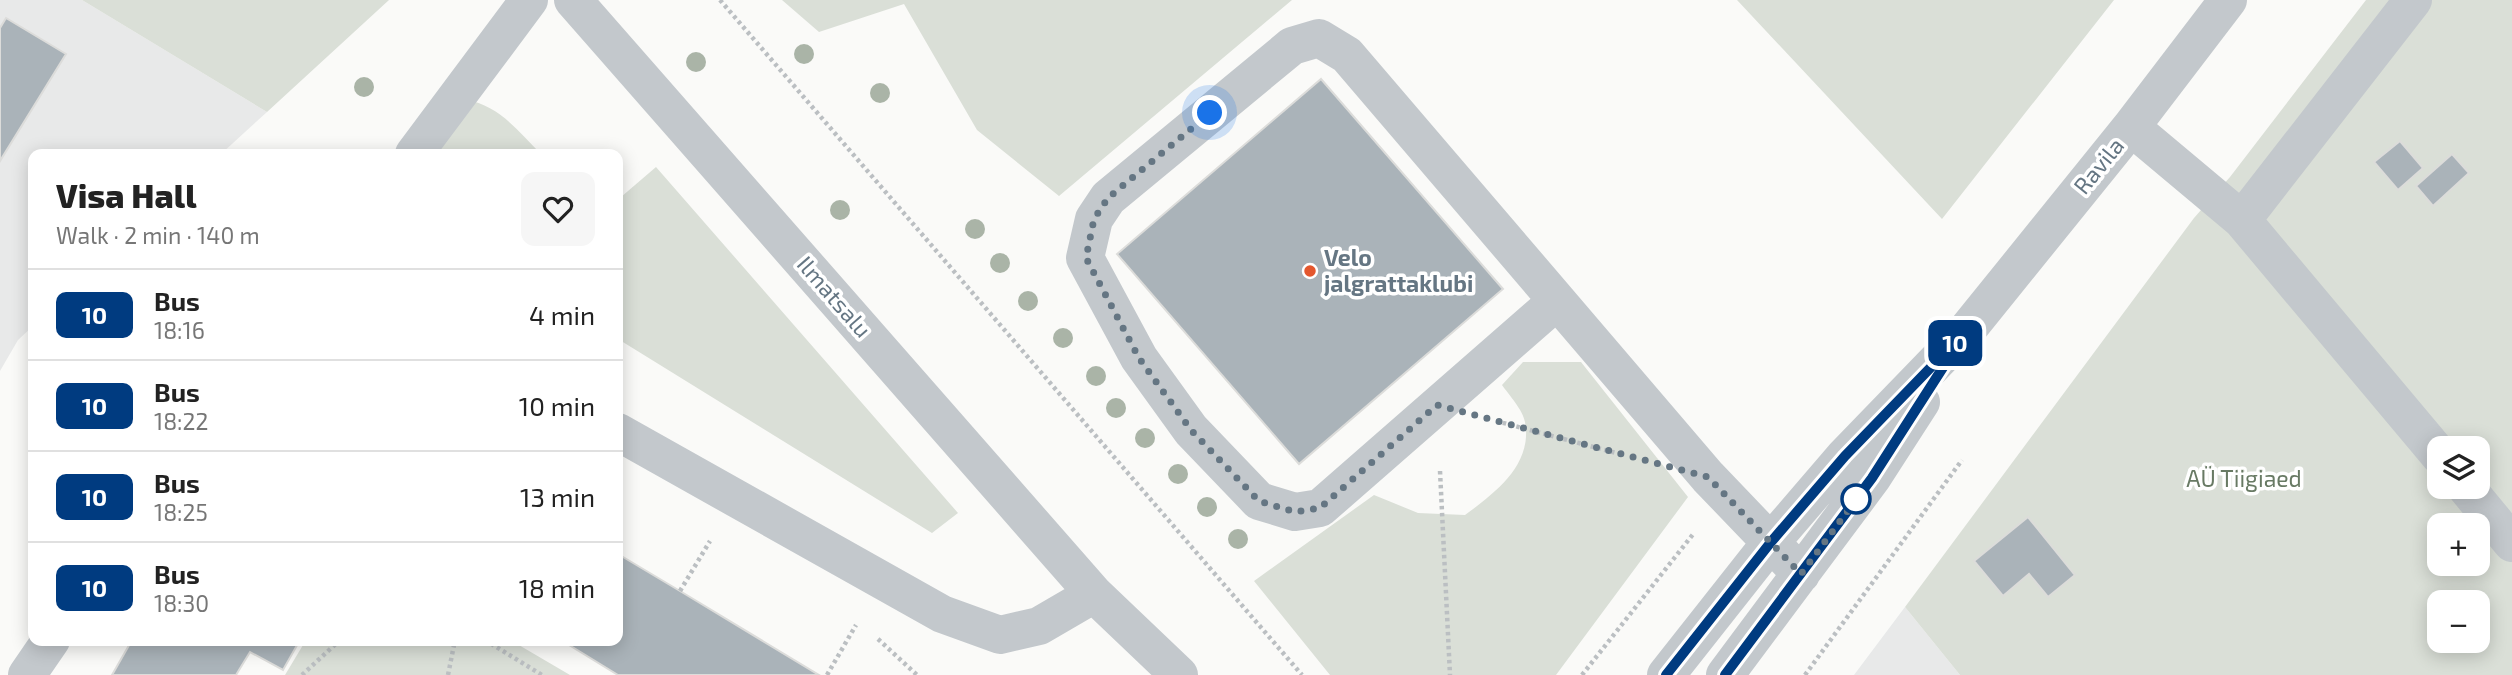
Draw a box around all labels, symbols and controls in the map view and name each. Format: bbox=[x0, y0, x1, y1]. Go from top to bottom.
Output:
your location bbox=[1192, 95, 1227, 130]
street label: Ravila bbox=[2067, 132, 2129, 199]
button: heart bbox=[521, 172, 595, 246]
text: Visa Hall bbox=[56, 175, 196, 215]
text: Walk · 2 min · 140 m bbox=[56, 221, 260, 249]
place label: Velo jalgrattaklubi bbox=[1324, 243, 1473, 297]
street label: Ilmatsalu bbox=[792, 250, 878, 343]
marker: Velo jalgrattaklubi bbox=[1302, 263, 1318, 279]
text: Bus bbox=[154, 285, 200, 316]
text: 4 min bbox=[529, 299, 595, 330]
text: 10 bbox=[82, 300, 107, 329]
text: 18:16 bbox=[154, 316, 205, 344]
line badge: 10 bbox=[1924, 320, 1986, 366]
text: 10 bbox=[1942, 328, 1968, 357]
text: Bus bbox=[154, 376, 200, 407]
text: 10 min bbox=[519, 390, 595, 421]
text: 10 bbox=[82, 391, 107, 420]
text: 18:22 bbox=[154, 407, 208, 435]
map controls bbox=[2427, 436, 2490, 653]
button: layers bbox=[2427, 436, 2490, 499]
park label: AÜ Tiigiaed bbox=[2186, 464, 2302, 492]
text: Bus bbox=[154, 467, 200, 498]
text: 13 min bbox=[520, 481, 595, 512]
text: 10 bbox=[82, 482, 107, 511]
unlabelled marker bbox=[1841, 484, 1871, 514]
text: 18:25 bbox=[154, 498, 208, 526]
button: + bbox=[2427, 513, 2490, 576]
text: Bus bbox=[154, 558, 200, 589]
text: 18 min bbox=[519, 572, 595, 603]
text: 10 bbox=[82, 573, 107, 602]
text: 18:30 bbox=[154, 589, 209, 617]
button: − bbox=[2427, 590, 2490, 653]

